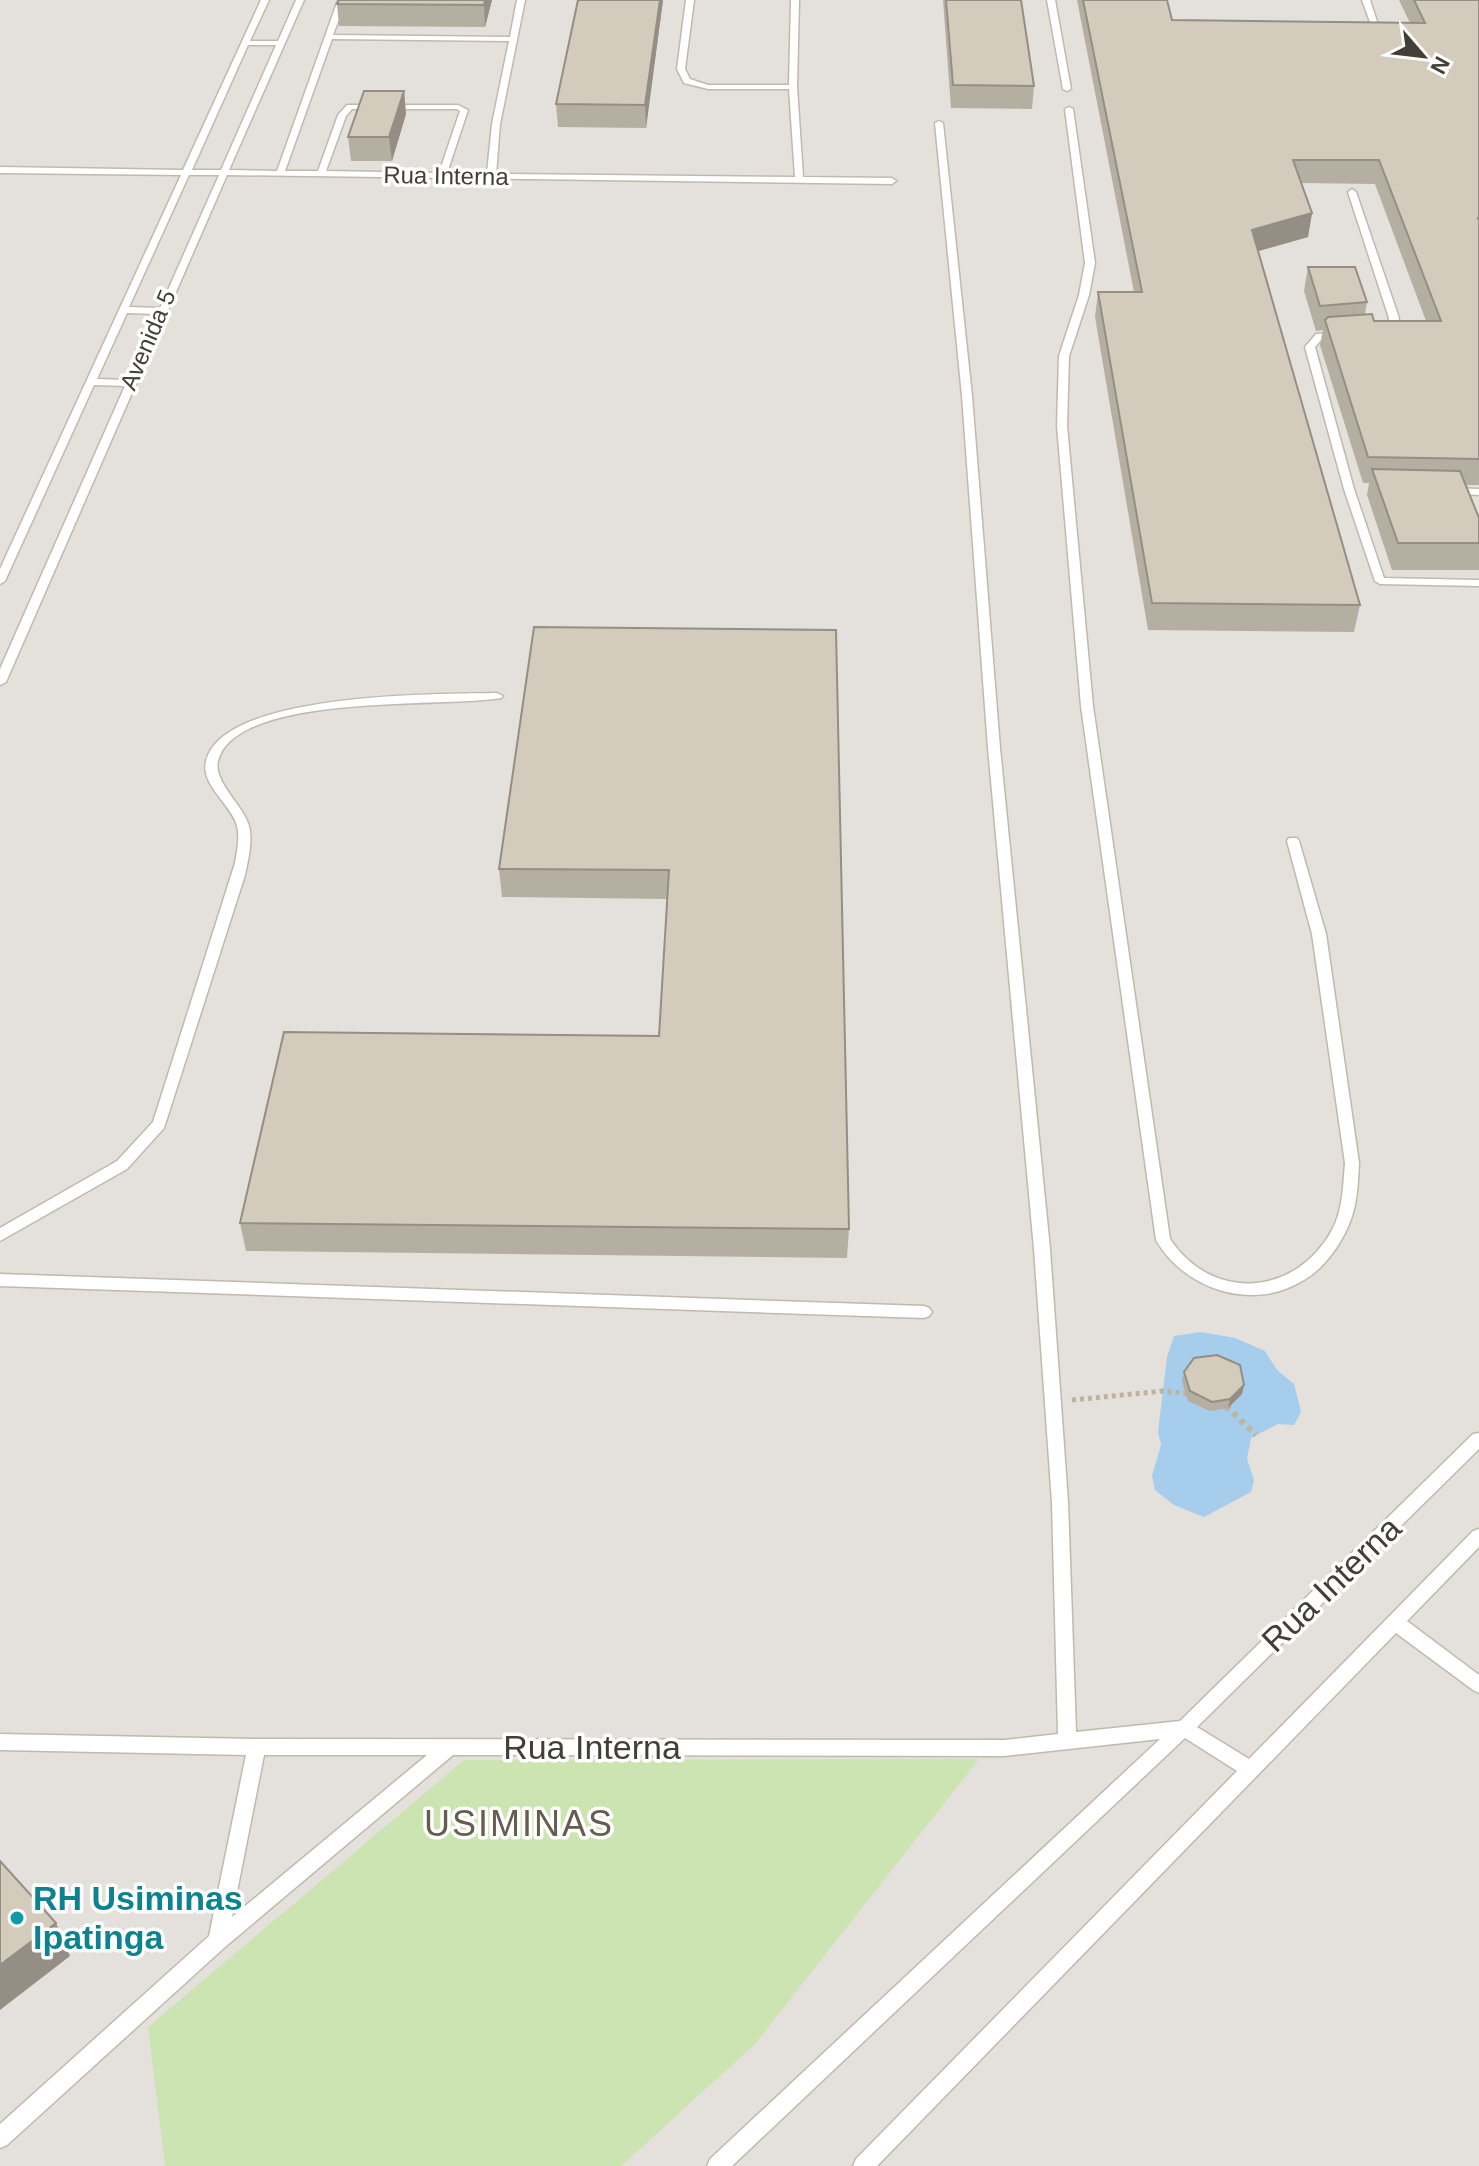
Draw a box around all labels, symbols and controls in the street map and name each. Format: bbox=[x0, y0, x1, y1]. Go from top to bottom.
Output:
north arrow bbox=[1383, 16, 1463, 96]
text: N bbox=[1425, 52, 1455, 78]
street label: Rua Interna bbox=[383, 161, 510, 190]
street label: Avenida 5 bbox=[114, 286, 181, 394]
street label: Rua Interna bbox=[1254, 1509, 1408, 1659]
street label: Rua Interna bbox=[503, 1728, 681, 1766]
district label: USIMINAS bbox=[424, 1803, 614, 1844]
place label: RH Usiminas Ipatinga bbox=[33, 1879, 243, 1956]
marker: RH Usiminas Ipatinga bbox=[8, 1909, 26, 1927]

